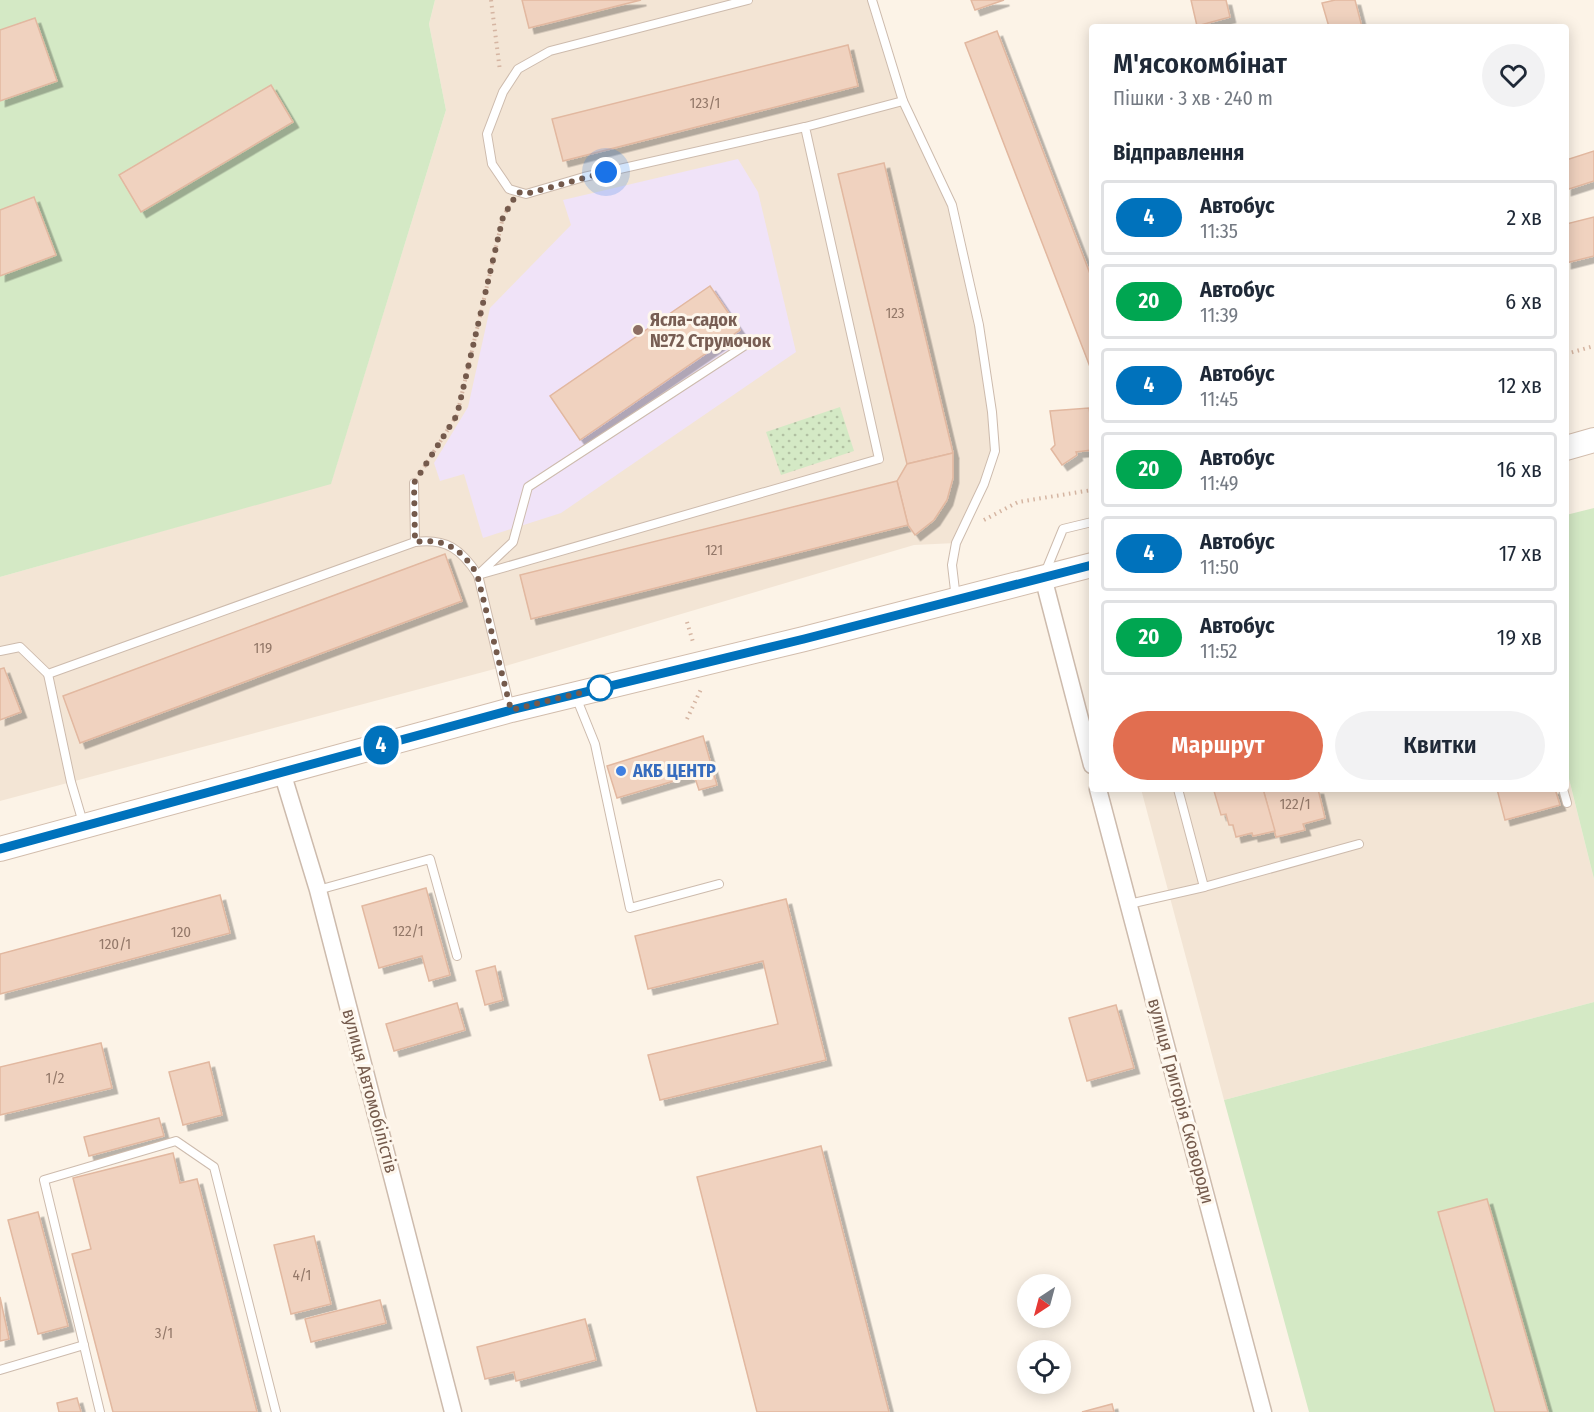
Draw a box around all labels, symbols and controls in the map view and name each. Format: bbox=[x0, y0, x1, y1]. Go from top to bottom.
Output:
button: heart bbox=[1482, 44, 1545, 107]
text: М'ясокомбінат bbox=[1113, 47, 1287, 80]
text: Пішки · 3 хв · 240 m bbox=[1113, 86, 1273, 110]
house number: 123/1 bbox=[690, 94, 720, 112]
text: Відправлення bbox=[1113, 139, 1244, 166]
your location bbox=[591, 157, 621, 187]
text: Автобус bbox=[1200, 192, 1275, 219]
text: 4 bbox=[1144, 204, 1154, 230]
text: 2 хв bbox=[1506, 204, 1542, 231]
text: 11:35 bbox=[1200, 219, 1238, 243]
text: Автобус bbox=[1200, 276, 1275, 303]
text: 20 bbox=[1138, 288, 1160, 314]
text: 6 хв bbox=[1505, 288, 1542, 315]
text: 11:39 bbox=[1200, 303, 1238, 327]
house number: 123 bbox=[885, 304, 905, 322]
place label: Ясла-садок №72 Струмочок bbox=[650, 309, 772, 352]
marker: Ясла-садок №72 Струмочок bbox=[631, 323, 645, 337]
text: Автобус bbox=[1200, 360, 1275, 387]
text: 4 bbox=[1144, 372, 1154, 398]
text: 12 хв bbox=[1498, 372, 1542, 399]
text: 11:45 bbox=[1200, 387, 1238, 411]
text: Автобус bbox=[1200, 444, 1275, 471]
text: 20 bbox=[1138, 456, 1160, 482]
text: 16 хв bbox=[1497, 456, 1542, 483]
text: 11:49 bbox=[1200, 471, 1239, 495]
text: Автобус bbox=[1200, 528, 1275, 555]
text: 4 bbox=[1144, 540, 1154, 566]
text: 17 хв bbox=[1499, 540, 1542, 567]
house number: 121 bbox=[705, 541, 723, 559]
text: 11:50 bbox=[1200, 555, 1239, 579]
text: Автобус bbox=[1200, 612, 1275, 639]
text: 20 bbox=[1138, 624, 1160, 650]
text: 19 хв bbox=[1497, 624, 1542, 651]
house number: 119 bbox=[254, 639, 272, 657]
text: 11:52 bbox=[1200, 639, 1237, 663]
unlabelled marker bbox=[587, 675, 613, 701]
button: Маршрут bbox=[1113, 711, 1323, 780]
button: Квитки bbox=[1335, 711, 1545, 780]
line badge: 4 bbox=[362, 726, 400, 764]
text: 4 bbox=[376, 732, 386, 758]
place label: АКБ ЦЕНТР bbox=[632, 760, 716, 782]
marker: АКБ ЦЕНТР bbox=[614, 764, 628, 778]
house number: 122/1 bbox=[1279, 795, 1311, 813]
house number: 122/1 bbox=[392, 922, 424, 940]
house number: 120 bbox=[171, 923, 191, 941]
house number: 120/1 bbox=[99, 935, 131, 953]
street label: вулиця Григорія Сковороди bbox=[1143, 996, 1219, 1206]
street label: вулиця Автомобілістів bbox=[337, 1006, 403, 1176]
house number: 1/2 bbox=[46, 1069, 65, 1087]
house number: 4/1 bbox=[293, 1266, 311, 1284]
north arrow bbox=[1017, 1274, 1071, 1328]
map controls bbox=[1017, 1274, 1071, 1394]
house number: 3/1 bbox=[155, 1324, 173, 1342]
button: locate bbox=[1017, 1340, 1071, 1394]

